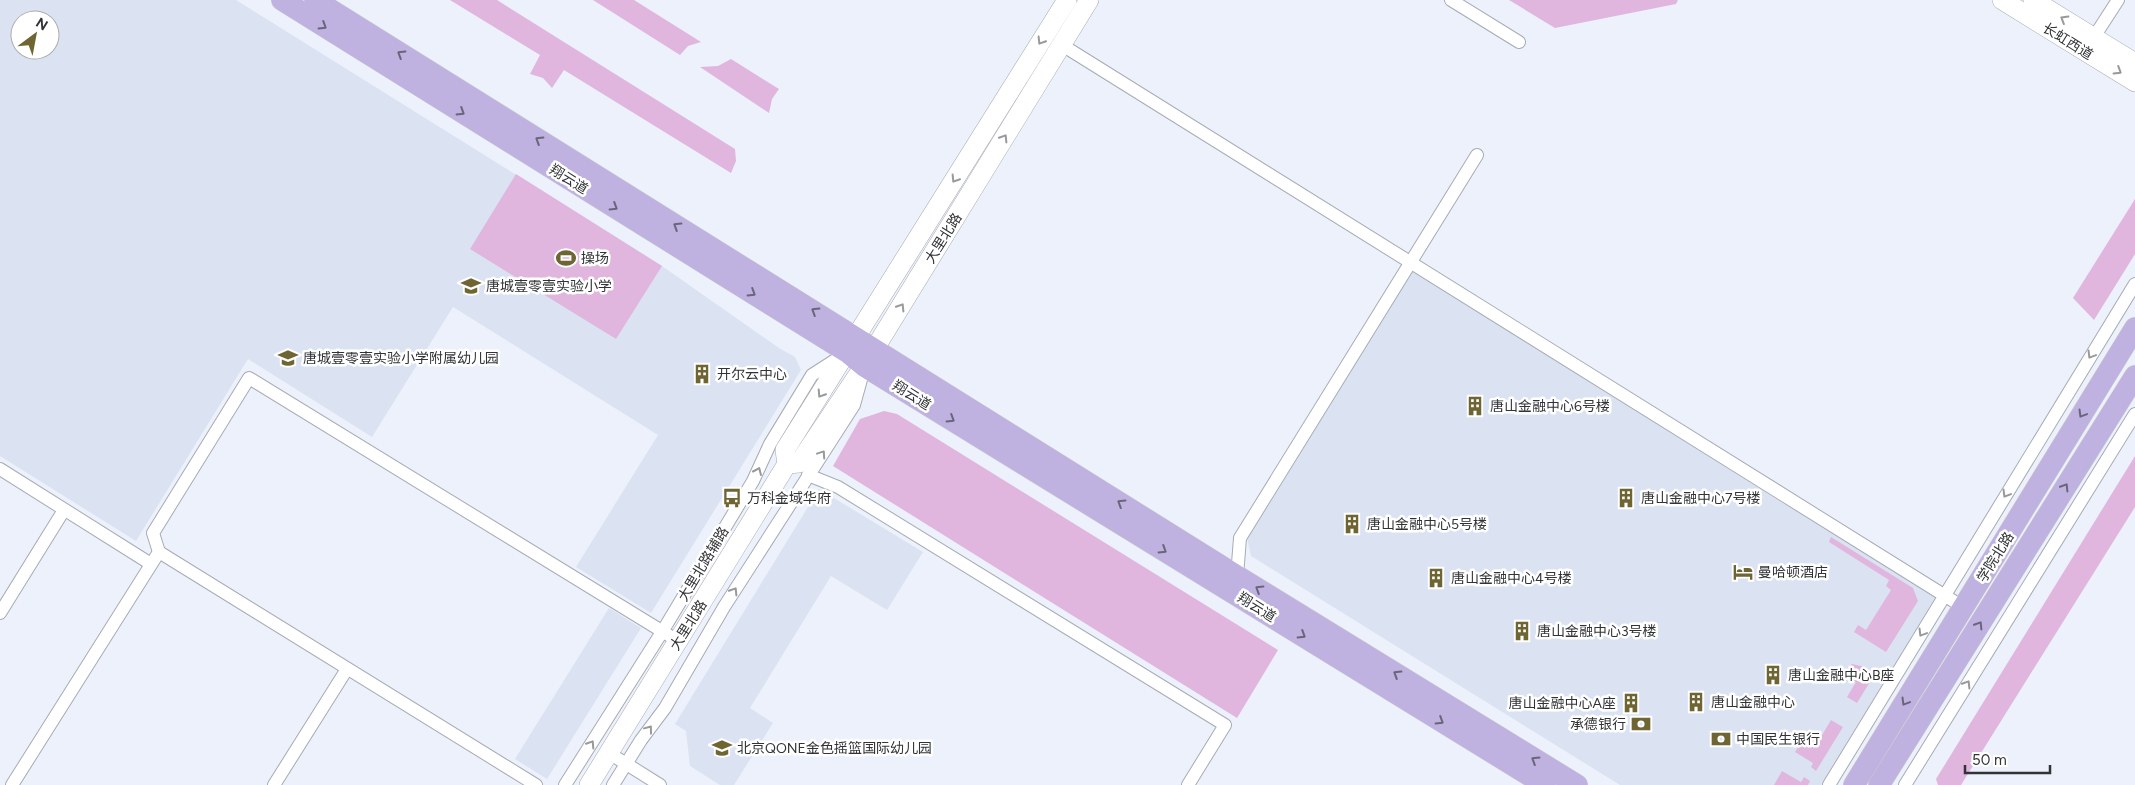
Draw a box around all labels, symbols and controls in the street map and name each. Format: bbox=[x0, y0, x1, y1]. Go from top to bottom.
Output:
north arrow bbox=[10, 10, 60, 60]
text: N bbox=[33, 14, 51, 34]
one-way arrow bbox=[2060, 15, 2069, 25]
one-way arrow bbox=[318, 19, 327, 29]
street label: 长虹西道 bbox=[2039, 19, 2096, 63]
one-way arrow bbox=[1038, 36, 1048, 45]
one-way arrow bbox=[398, 51, 407, 60]
one-way arrow bbox=[2112, 65, 2121, 75]
one-way arrow bbox=[456, 105, 465, 115]
one-way arrow bbox=[998, 135, 1008, 144]
one-way arrow bbox=[535, 137, 545, 146]
street label: 翔云道 bbox=[546, 161, 591, 198]
one-way arrow bbox=[952, 174, 961, 183]
one-way arrow bbox=[608, 201, 618, 210]
street label: 大里北路 bbox=[921, 210, 965, 267]
one-way arrow bbox=[673, 223, 682, 232]
sports icon: 操场 bbox=[555, 247, 577, 269]
place label: 操场 bbox=[581, 250, 609, 267]
school or university icon: 唐城壹零壹实验小学 bbox=[460, 275, 482, 297]
place label: 唐城壹零壹实验小学 bbox=[486, 278, 612, 295]
one-way arrow bbox=[746, 287, 755, 296]
one-way arrow bbox=[894, 303, 904, 312]
one-way arrow bbox=[812, 308, 821, 318]
school or university icon: 唐城壹零壹实验小学附属幼儿园 bbox=[277, 347, 299, 369]
place label: 唐城壹零壹实验小学附属幼儿园 bbox=[303, 350, 499, 367]
one-way arrow bbox=[2087, 350, 2097, 359]
building icon: 开尔云中心 bbox=[691, 363, 713, 385]
place label: 开尔云中心 bbox=[717, 366, 787, 383]
street label: 翔云道 bbox=[889, 377, 934, 414]
one-way arrow bbox=[818, 388, 827, 397]
building icon: 唐山金融中心6号楼 bbox=[1464, 395, 1486, 417]
place label: 唐山金融中心6号楼 bbox=[1490, 398, 1610, 415]
one-way arrow bbox=[2079, 409, 2088, 418]
one-way arrow bbox=[945, 413, 954, 422]
one-way arrow bbox=[815, 450, 825, 459]
one-way arrow bbox=[751, 467, 762, 476]
one-way arrow bbox=[2059, 483, 2069, 492]
bus stop icon: 万科金域华府 bbox=[721, 487, 743, 509]
building icon: 唐山金融中心7号楼 bbox=[1615, 487, 1637, 509]
one-way arrow bbox=[2002, 488, 2012, 497]
place label: 万科金域华府 bbox=[747, 490, 831, 507]
place label: 唐山金融中心7号楼 bbox=[1641, 490, 1761, 507]
one-way arrow bbox=[1117, 500, 1126, 509]
building icon: 唐山金融中心5号楼 bbox=[1341, 513, 1363, 535]
place label: 唐山金融中心5号楼 bbox=[1367, 516, 1487, 533]
street label: 大里北路辅路 bbox=[675, 524, 732, 605]
street label: 学院北路 bbox=[1973, 529, 2017, 586]
one-way arrow bbox=[1158, 544, 1167, 554]
hotel icon: 曼哈顿酒店 bbox=[1732, 561, 1754, 583]
place label: 曼哈顿酒店 bbox=[1758, 564, 1828, 581]
building icon: 唐山金融中心4号楼 bbox=[1425, 567, 1447, 589]
place label: 唐山金融中心4号楼 bbox=[1451, 570, 1572, 587]
one-way arrow bbox=[1255, 586, 1264, 596]
one-way arrow bbox=[728, 587, 737, 596]
street label: 翔云道 bbox=[1234, 589, 1279, 626]
street label: 大里北路 bbox=[666, 597, 710, 654]
building icon: 唐山金融中心3号楼 bbox=[1511, 620, 1533, 642]
one-way arrow bbox=[1973, 621, 1982, 630]
place label: 唐山金融中心3号楼 bbox=[1537, 623, 1657, 640]
one-way arrow bbox=[1918, 627, 1928, 636]
one-way arrow bbox=[1296, 629, 1305, 639]
building icon: 唐山金融中心B座 bbox=[1762, 664, 1784, 686]
place label: 唐山金融中心B座 bbox=[1788, 667, 1895, 684]
one-way arrow bbox=[1393, 671, 1402, 681]
one-way arrow bbox=[1961, 680, 1971, 689]
building icon: 唐山金融中心 bbox=[1685, 691, 1707, 713]
building icon: 唐山金融中心A座 bbox=[1620, 692, 1642, 714]
place label: 唐山金融中心 bbox=[1711, 694, 1795, 711]
place label: 唐山金融中心A座 bbox=[1509, 695, 1616, 712]
one-way arrow bbox=[1902, 696, 1911, 705]
bank icon: 承德银行 bbox=[1630, 713, 1652, 735]
one-way arrow bbox=[1435, 714, 1444, 724]
place label: 承德银行 bbox=[1570, 716, 1626, 733]
one-way arrow bbox=[643, 725, 652, 735]
bank icon: 中国民生银行 bbox=[1710, 728, 1732, 750]
place label: 中国民生银行 bbox=[1736, 731, 1820, 748]
school or university icon: 北京QONE金色摇篮国际幼儿园 bbox=[711, 737, 733, 759]
one-way arrow bbox=[585, 740, 594, 750]
place label: 北京QONE金色摇篮国际幼儿园 bbox=[737, 740, 932, 757]
scale bar bbox=[1965, 742, 2050, 774]
text: 50 m bbox=[1972, 751, 2007, 769]
one-way arrow bbox=[1532, 756, 1541, 766]

